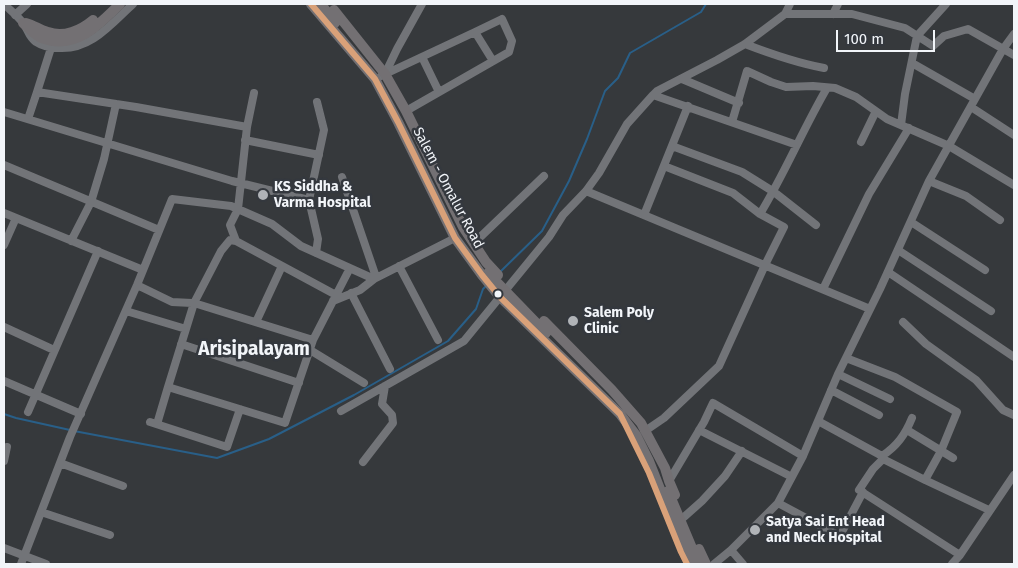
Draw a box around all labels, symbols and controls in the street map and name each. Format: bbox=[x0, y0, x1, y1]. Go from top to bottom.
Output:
scale bar bbox=[838, 20, 937, 52]
text: 100 m bbox=[844, 30, 884, 48]
street label: Salem - Omalur Road bbox=[409, 125, 487, 251]
place label: KS Siddha & Varma Hospital bbox=[274, 179, 371, 212]
marker: KS Siddha & Varma Hospital bbox=[256, 188, 270, 202]
unlabelled marker bbox=[493, 289, 503, 299]
place label: Salem Poly Clinic bbox=[584, 305, 654, 338]
marker: Salem Poly Clinic bbox=[566, 314, 580, 328]
district label: Arisipalayam bbox=[198, 339, 310, 361]
place label: Satya Sai Ent Head and Neck Hospital bbox=[766, 514, 885, 546]
marker: Satya Sai Ent Head and Neck Hospital bbox=[748, 523, 762, 537]

